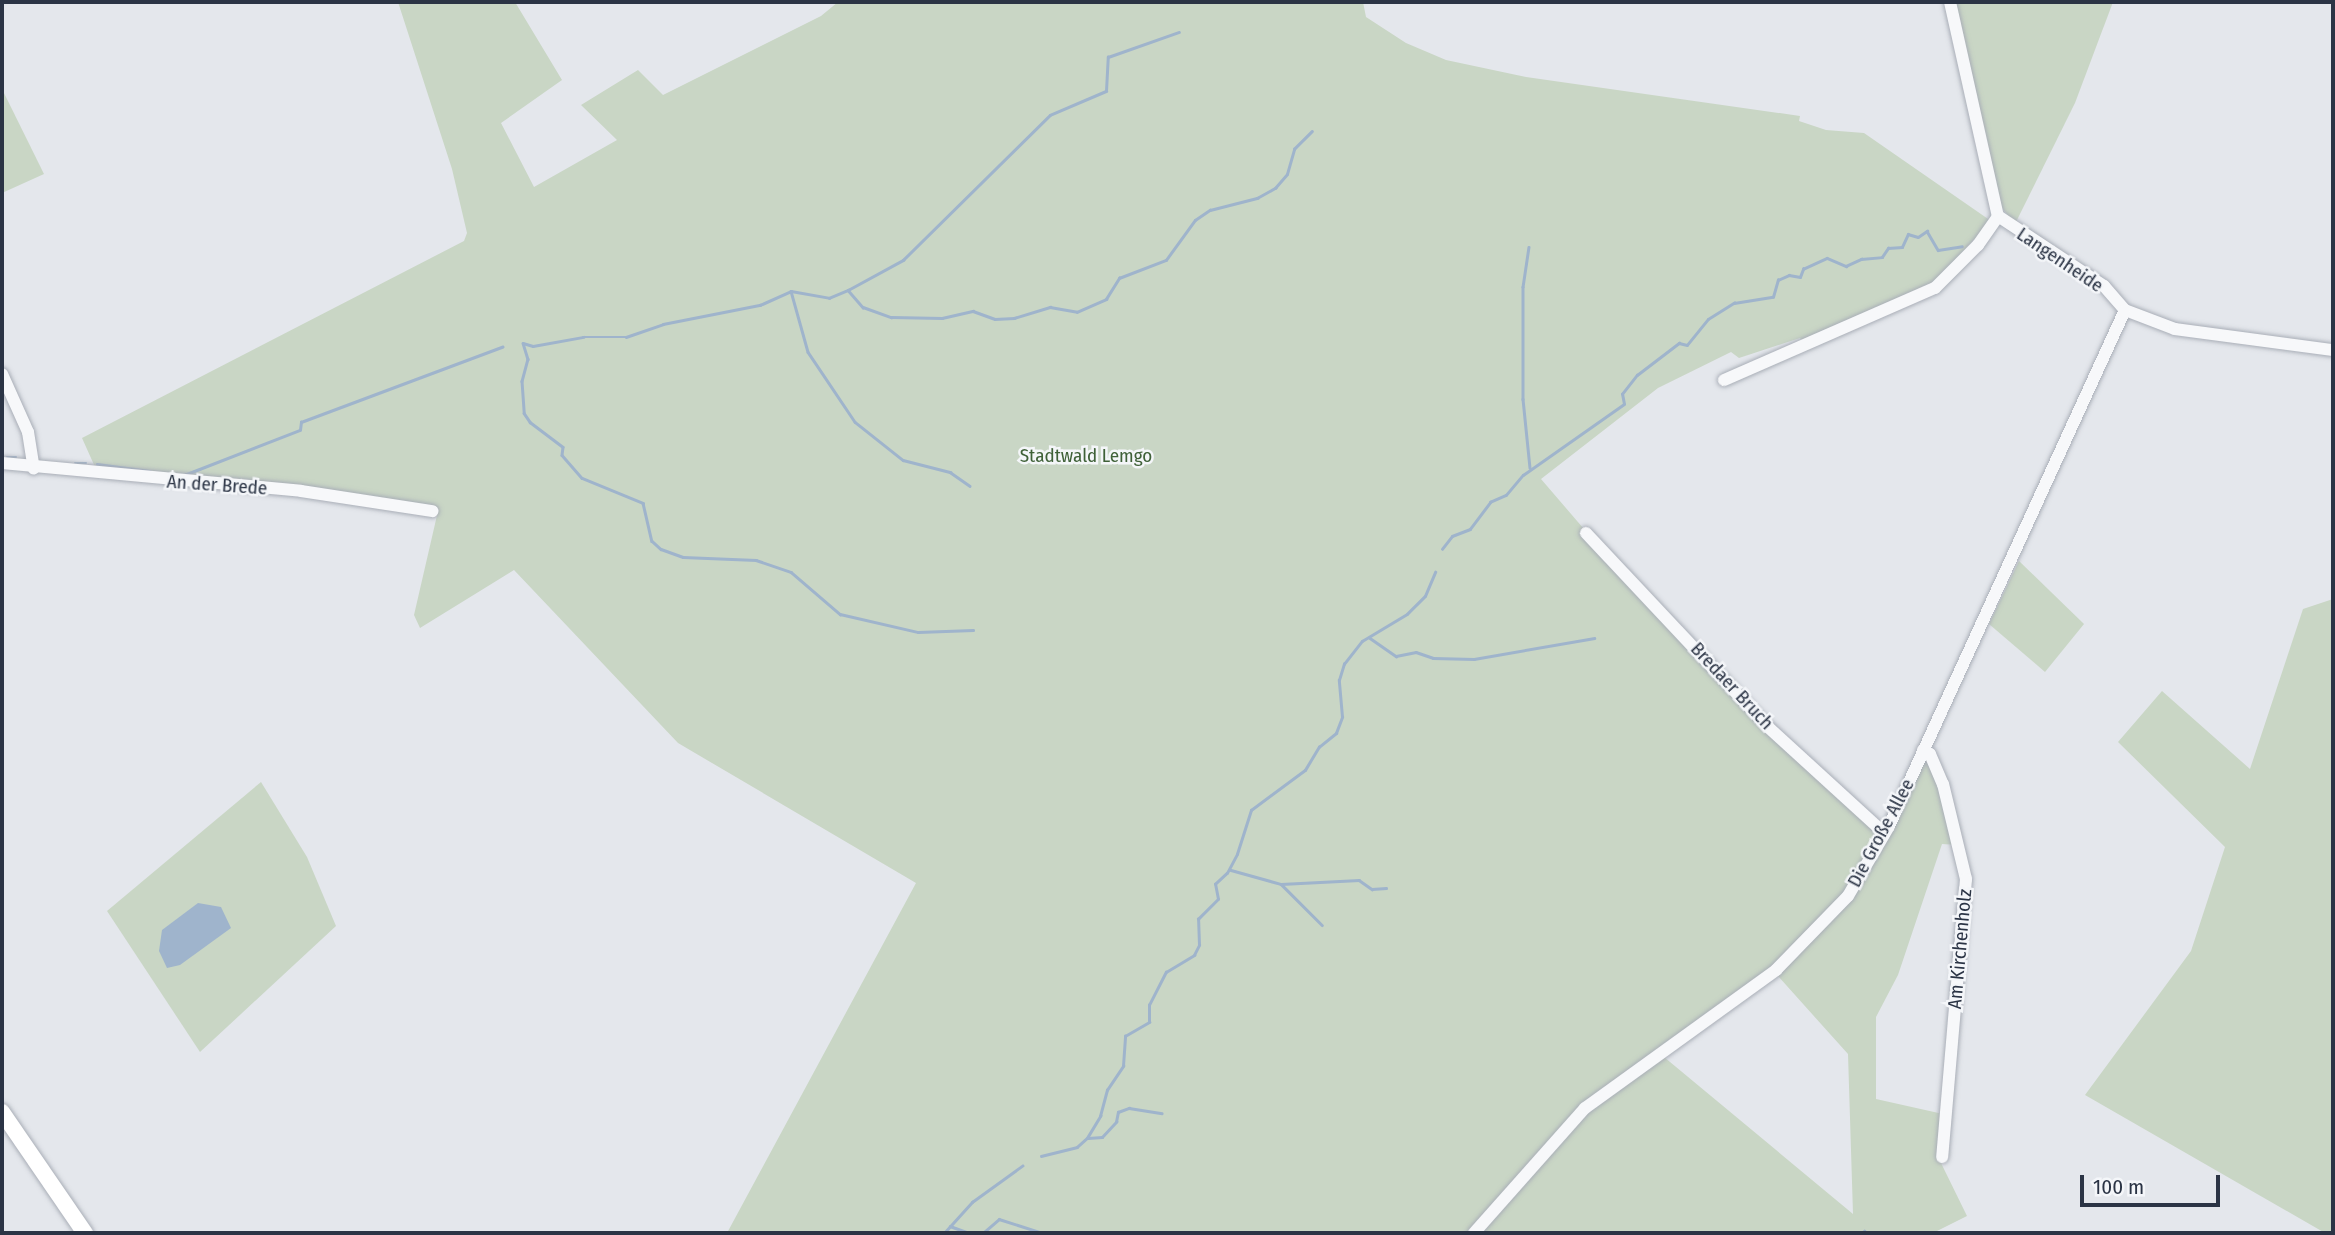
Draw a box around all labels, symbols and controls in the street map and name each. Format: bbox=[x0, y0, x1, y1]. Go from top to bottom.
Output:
street label: Langenheide bbox=[2012, 223, 2108, 297]
park label: Stadtwald Lemgo bbox=[1020, 445, 1152, 467]
street label: An der Brede bbox=[166, 470, 268, 500]
street label: Bredaer Bruch bbox=[1686, 638, 1778, 734]
street label: Die Große Allee bbox=[1843, 775, 1919, 891]
street label: Am Kirchenholz bbox=[1943, 888, 1977, 1010]
scale bar bbox=[2083, 1162, 2223, 1206]
text: 100 m bbox=[2093, 1174, 2144, 1200]

